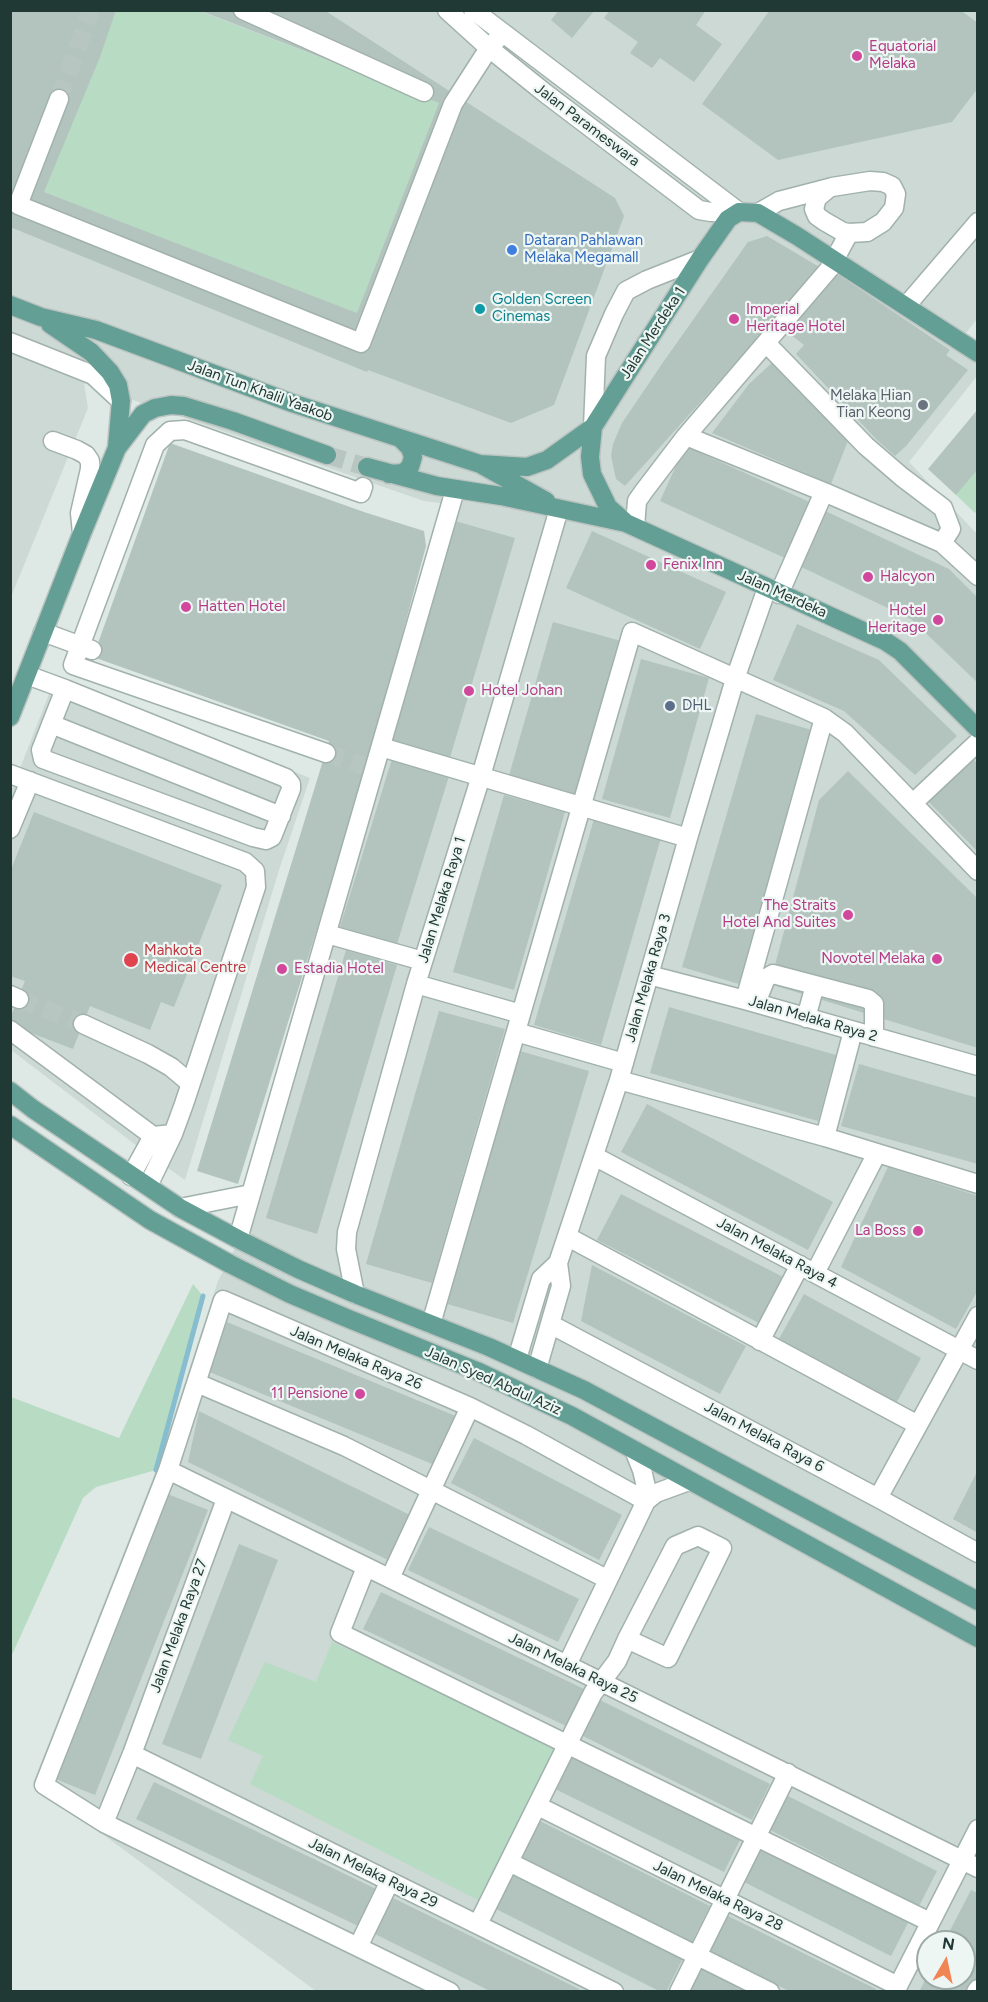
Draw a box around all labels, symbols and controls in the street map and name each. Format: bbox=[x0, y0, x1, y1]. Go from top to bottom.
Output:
place label: Equatorial Melaka bbox=[869, 38, 936, 73]
marker: Equatorial Melaka bbox=[850, 49, 864, 63]
street label: Jalan Parameswara bbox=[531, 80, 643, 170]
place label: Dataran Pahlawan Melaka Megamall bbox=[524, 232, 643, 267]
marker: Dataran Pahlawan Melaka Megamall bbox=[505, 243, 519, 257]
street label: Jalan Merdeka 1 bbox=[617, 284, 689, 382]
place label: Golden Screen Cinemas bbox=[492, 291, 592, 326]
place label: Imperial Heritage Hotel bbox=[746, 301, 845, 336]
marker: Golden Screen Cinemas bbox=[473, 302, 487, 316]
marker: Imperial Heritage Hotel bbox=[727, 312, 741, 326]
street label: Jalan Tun Khalil Yaakob bbox=[185, 356, 335, 426]
place label: Melaka Hian Tian Keong bbox=[830, 387, 911, 422]
marker: Melaka Hian Tian Keong bbox=[916, 398, 930, 412]
place label: Fenix Inn bbox=[663, 556, 723, 574]
marker: Fenix Inn bbox=[644, 558, 658, 572]
street label: Jalan Merdeka bbox=[734, 566, 830, 622]
place label: Halcyon bbox=[880, 568, 935, 586]
marker: Halcyon bbox=[861, 570, 875, 584]
place label: Hatten Hotel bbox=[198, 598, 286, 616]
marker: Hatten Hotel bbox=[179, 600, 193, 614]
place label: Hotel Heritage bbox=[868, 602, 926, 637]
marker: Hotel Heritage bbox=[931, 613, 945, 627]
place label: Hotel Johan bbox=[481, 682, 563, 700]
marker: Hotel Johan bbox=[462, 684, 476, 698]
place label: DHL bbox=[682, 697, 711, 715]
marker: DHL bbox=[663, 699, 677, 713]
street label: Jalan Melaka Raya 1 bbox=[414, 835, 470, 965]
place label: The Straits Hotel And Suites bbox=[722, 897, 836, 932]
marker: The Straits Hotel And Suites bbox=[841, 908, 855, 922]
street label: Jalan Melaka Raya 3 bbox=[621, 912, 675, 1044]
place label: Mahkota Medical Centre bbox=[144, 942, 246, 977]
place label: Novotel Melaka bbox=[821, 950, 925, 968]
marker: Mahkota Medical Centre bbox=[122, 951, 140, 969]
marker: Novotel Melaka bbox=[930, 952, 944, 966]
place label: Estadia Hotel bbox=[294, 960, 384, 978]
marker: Estadia Hotel bbox=[275, 962, 289, 976]
street label: Jalan Melaka Raya 2 bbox=[747, 992, 879, 1046]
street label: Jalan Melaka Raya 4 bbox=[714, 1214, 840, 1292]
place label: La Boss bbox=[855, 1222, 906, 1240]
marker: La Boss bbox=[911, 1224, 925, 1238]
street label: Jalan Melaka Raya 26 bbox=[287, 1322, 425, 1394]
street label: Jalan Syed Abdul Aziz bbox=[422, 1343, 564, 1419]
place label: 11 Pensione bbox=[271, 1385, 348, 1403]
marker: 11 Pensione bbox=[353, 1387, 367, 1401]
street label: Jalan Melaka Raya 6 bbox=[701, 1398, 827, 1476]
street label: Jalan Melaka Raya 27 bbox=[146, 1557, 212, 1695]
street label: Jalan Melaka Raya 25 bbox=[505, 1629, 641, 1707]
street label: Jalan Melaka Raya 29 bbox=[305, 1834, 441, 1912]
street label: Jalan Melaka Raya 28 bbox=[650, 1857, 786, 1935]
north arrow bbox=[916, 1930, 976, 1990]
text: N bbox=[941, 1933, 956, 1954]

